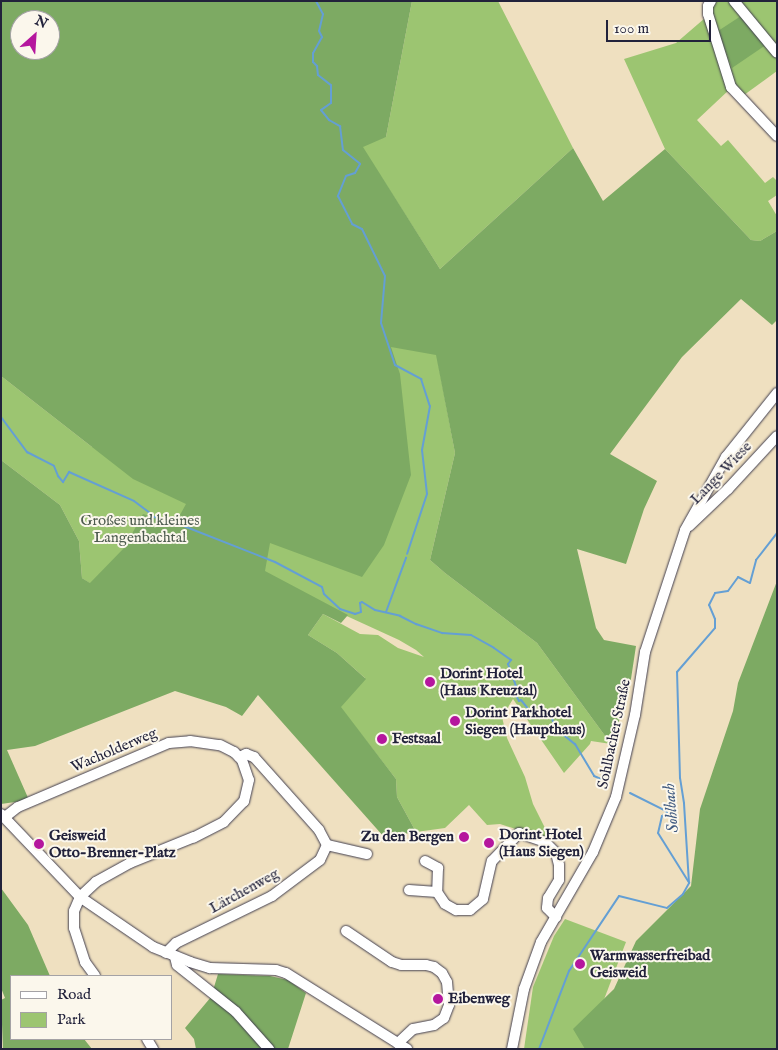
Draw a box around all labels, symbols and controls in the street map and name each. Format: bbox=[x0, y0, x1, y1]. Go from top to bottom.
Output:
north arrow bbox=[10, 10, 60, 60]
scale bar bbox=[608, 10, 713, 42]
text: N bbox=[32, 12, 51, 33]
text: 100 m bbox=[614, 19, 649, 38]
street label: Lange Wiese bbox=[686, 438, 756, 508]
park label: Großes und kleines Langenbachtal bbox=[81, 511, 199, 546]
place label: Dorint Hotel (Haus Kreuztal) bbox=[440, 664, 537, 699]
marker: Dorint Hotel (Haus Kreuztal) bbox=[424, 676, 436, 688]
street label: Sohlbacher Straße bbox=[594, 677, 634, 791]
place label: Dorint Parkhotel Siegen (Haupthaus) bbox=[465, 703, 585, 738]
marker: Dorint Parkhotel Siegen (Haupthaus) bbox=[449, 715, 461, 727]
street label: Wacholderweg bbox=[68, 724, 160, 776]
place label: Festsaal bbox=[392, 730, 441, 748]
marker: Festsaal bbox=[376, 733, 388, 745]
water label: Sohlbach bbox=[660, 782, 684, 834]
place label: Dorint Hotel (Haus Siegen) bbox=[499, 825, 584, 860]
place label: Geisweid Otto-Brenner-Platz bbox=[49, 826, 176, 861]
place label: Zu den Bergen bbox=[361, 828, 454, 846]
marker: Zu den Bergen bbox=[458, 831, 470, 843]
marker: Dorint Hotel (Haus Siegen) bbox=[483, 837, 495, 849]
marker: Geisweid Otto-Brenner-Platz bbox=[33, 838, 45, 850]
street label: Lärchenweg bbox=[206, 865, 282, 917]
place label: Warmwasserfreibad Geisweid bbox=[590, 946, 710, 981]
marker: Warmwasserfreibad Geisweid bbox=[574, 958, 586, 970]
legend bbox=[10, 975, 172, 1040]
text: Road bbox=[57, 985, 91, 1004]
place label: Eibenweg bbox=[448, 990, 510, 1008]
marker: Eibenweg bbox=[432, 993, 444, 1005]
text: Park bbox=[57, 1010, 86, 1029]

